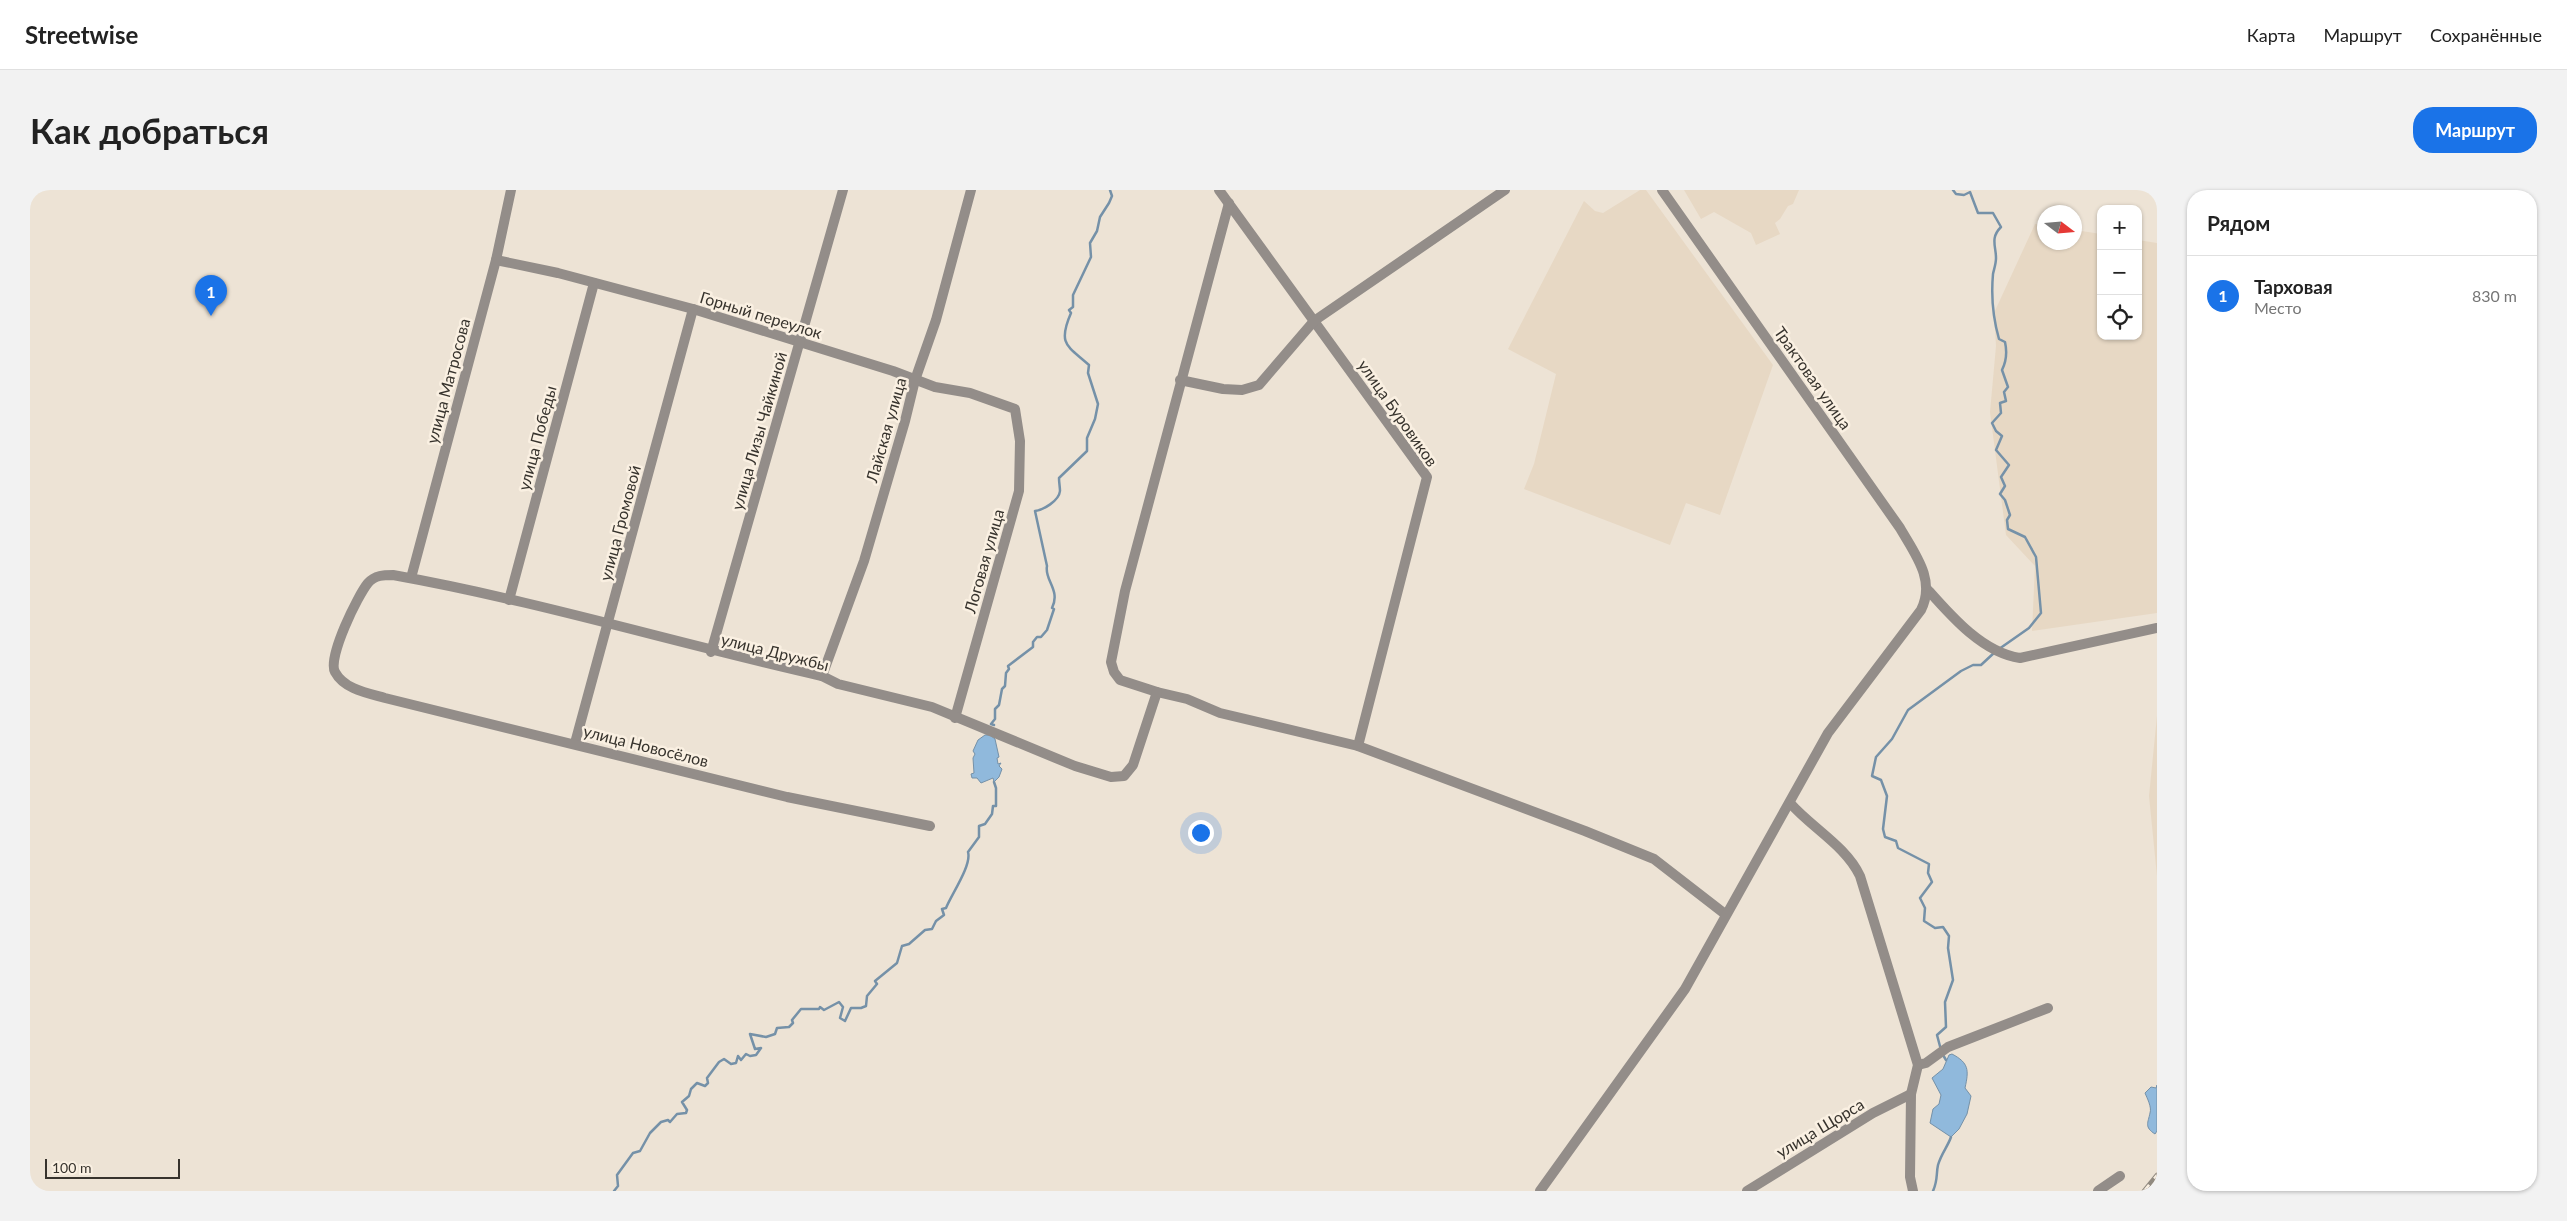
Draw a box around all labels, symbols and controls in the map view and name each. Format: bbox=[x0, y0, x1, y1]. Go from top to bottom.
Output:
text: Streetwise bbox=[25, 20, 138, 49]
text: Карта bbox=[2247, 24, 2295, 46]
text: Маршрут bbox=[2323, 24, 2402, 46]
text: Сохранённые bbox=[2430, 24, 2542, 46]
button: Маршрут bbox=[2413, 107, 2537, 153]
text: Как добраться bbox=[30, 109, 269, 151]
north arrow bbox=[2037, 205, 2082, 250]
map controls bbox=[2097, 205, 2142, 340]
button: + bbox=[2097, 205, 2142, 250]
text: Рядом bbox=[2207, 210, 2270, 235]
button: − bbox=[2097, 250, 2142, 295]
pin: 1 bbox=[195, 275, 227, 316]
text: Тарховая bbox=[2254, 275, 2333, 298]
text: 1 bbox=[2218, 286, 2228, 305]
text: 830 m bbox=[2472, 286, 2517, 305]
street label: Горный переулок bbox=[698, 287, 825, 342]
button: locate bbox=[2097, 295, 2142, 340]
text: Место bbox=[2254, 298, 2302, 317]
street label: улица Матросова bbox=[422, 316, 473, 446]
street label: Трактовая улица bbox=[1771, 323, 1856, 433]
street label: улица Лизы Чайкиной bbox=[727, 350, 790, 512]
street label: улица Буровиков bbox=[1355, 356, 1442, 470]
street label: Лайская улица bbox=[861, 375, 910, 485]
street label: улица Победы bbox=[513, 383, 560, 492]
street label: улица Громовой bbox=[595, 463, 644, 583]
street label: Логовая улица bbox=[959, 507, 1007, 616]
street label: улица Дружбы bbox=[719, 629, 831, 674]
street label: улица Новосёлов bbox=[582, 721, 711, 770]
your location bbox=[1188, 820, 1214, 846]
street label: улица Щорса bbox=[1772, 1094, 1867, 1161]
scale bar bbox=[45, 1156, 180, 1179]
text: 100 m bbox=[52, 1159, 91, 1176]

